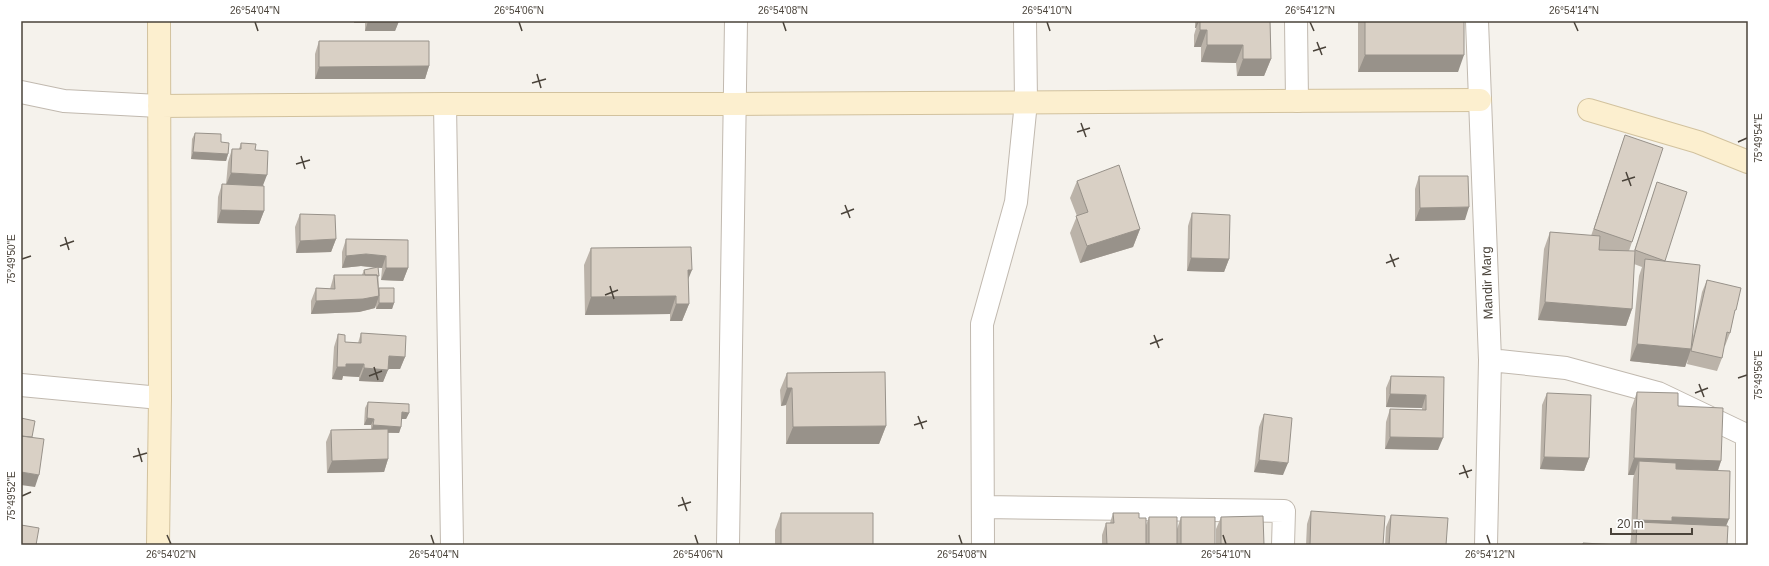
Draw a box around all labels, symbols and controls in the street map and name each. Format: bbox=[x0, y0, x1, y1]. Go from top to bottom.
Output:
text: 26°54'04"N bbox=[230, 5, 280, 16]
text: 26°54'06"N bbox=[494, 5, 544, 16]
text: 26°54'08"N bbox=[758, 5, 808, 16]
text: 26°54'10"N bbox=[1022, 5, 1072, 16]
text: 26°54'12"N bbox=[1285, 5, 1335, 16]
text: 26°54'14"N bbox=[1549, 5, 1599, 16]
text: 75°49'54"E bbox=[1753, 113, 1764, 163]
text: 75°49'50"E bbox=[6, 234, 17, 284]
street label: Mandir Marg bbox=[1478, 246, 1496, 320]
text: 75°49'56"E bbox=[1753, 350, 1764, 400]
text: 75°49'52"E bbox=[6, 471, 17, 521]
scale bar bbox=[1611, 510, 1692, 536]
text: 20 m bbox=[1617, 517, 1644, 531]
text: 26°54'02"N bbox=[146, 549, 196, 560]
text: 26°54'04"N bbox=[409, 549, 459, 560]
text: 26°54'06"N bbox=[673, 549, 723, 560]
text: 26°54'08"N bbox=[937, 549, 987, 560]
text: 26°54'10"N bbox=[1201, 549, 1251, 560]
text: 26°54'12"N bbox=[1465, 549, 1515, 560]

